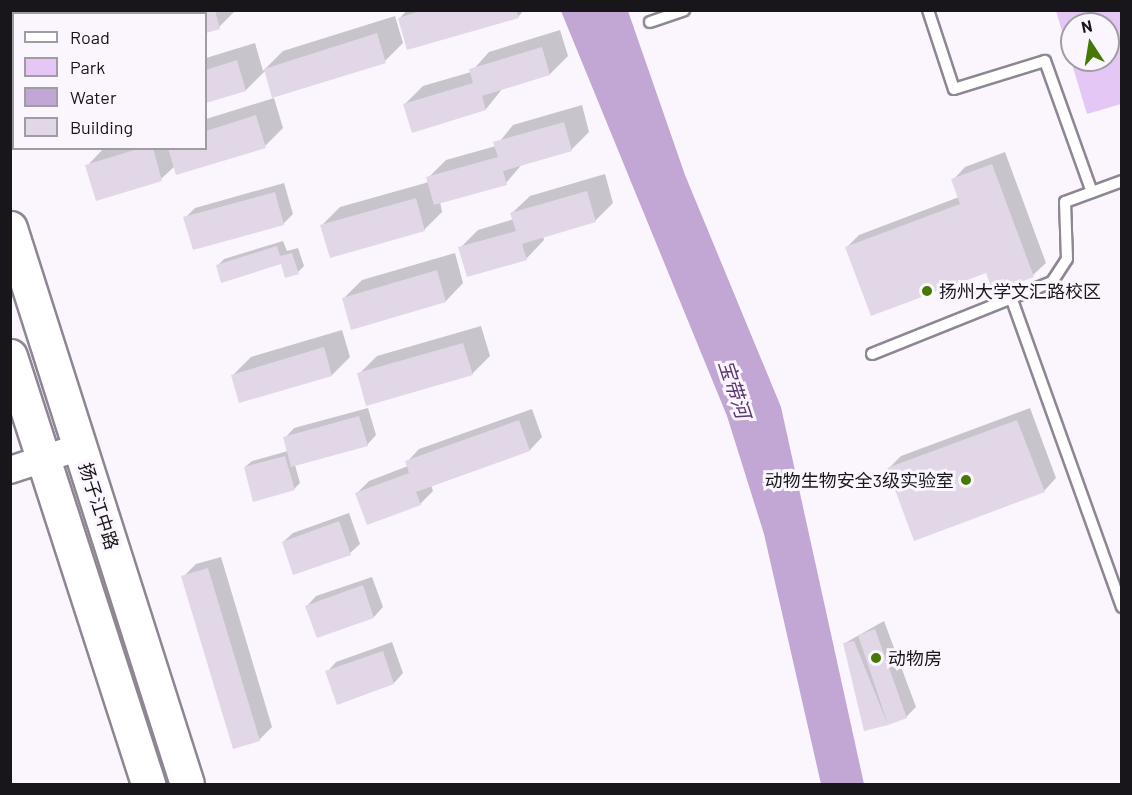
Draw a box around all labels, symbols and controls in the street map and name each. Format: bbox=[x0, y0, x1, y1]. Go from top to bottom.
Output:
legend bbox=[12, 12, 207, 150]
north arrow bbox=[1060, 12, 1120, 72]
text: N bbox=[1079, 15, 1094, 36]
text: Road bbox=[70, 26, 110, 48]
text: Park bbox=[70, 56, 105, 78]
text: Water bbox=[70, 86, 117, 108]
text: Building bbox=[70, 116, 133, 138]
place label: 扬州大学文汇路校区 bbox=[939, 280, 1101, 302]
marker: 扬州大学文汇路校区 bbox=[920, 284, 934, 298]
water label: 宝带河 bbox=[714, 357, 756, 421]
street label: 扬子江中路 bbox=[75, 460, 123, 552]
place label: 动物生物安全3级实验室 bbox=[765, 469, 954, 491]
marker: 动物生物安全3级实验室 bbox=[959, 473, 973, 487]
place label: 动物房 bbox=[888, 647, 942, 669]
marker: 动物房 bbox=[869, 651, 883, 665]

